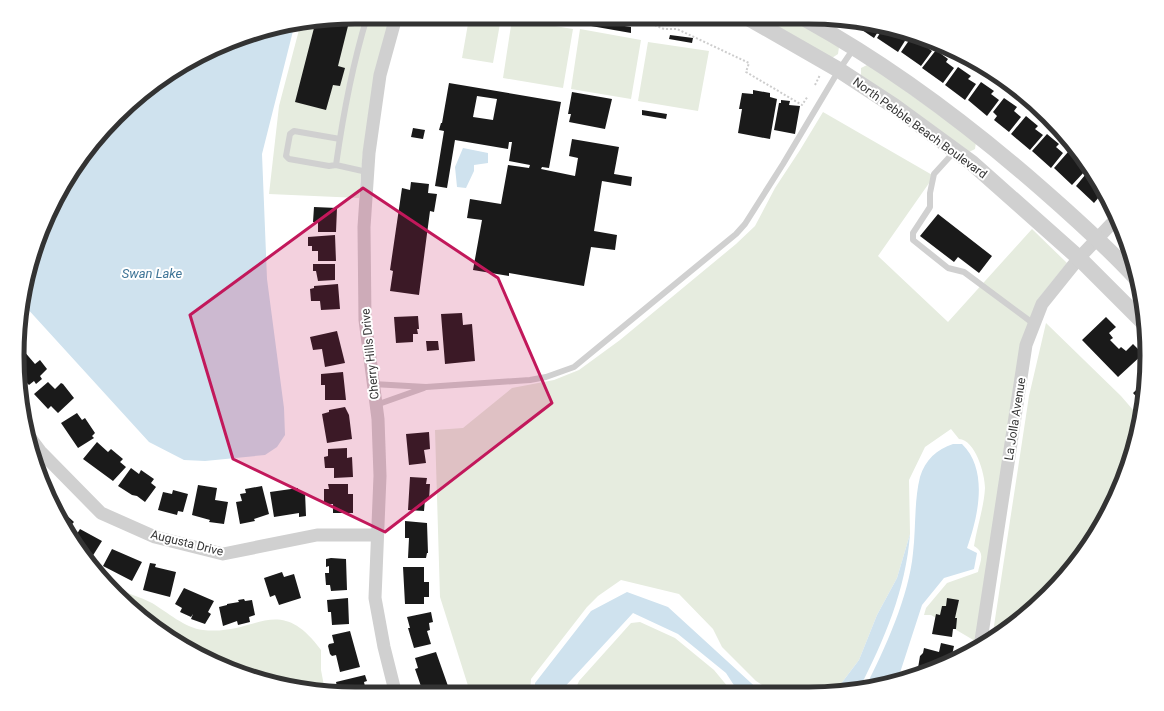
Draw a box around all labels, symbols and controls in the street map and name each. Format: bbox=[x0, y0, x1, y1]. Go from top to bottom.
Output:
street label: North Pebble Beach Boulevard bbox=[850, 75, 990, 181]
water label: Swan Lake bbox=[122, 266, 183, 281]
street label: Cherry Hills Drive bbox=[358, 308, 382, 400]
street label: La Jolla Avenue bbox=[1002, 376, 1028, 462]
street label: Augusta Drive bbox=[149, 527, 225, 559]

